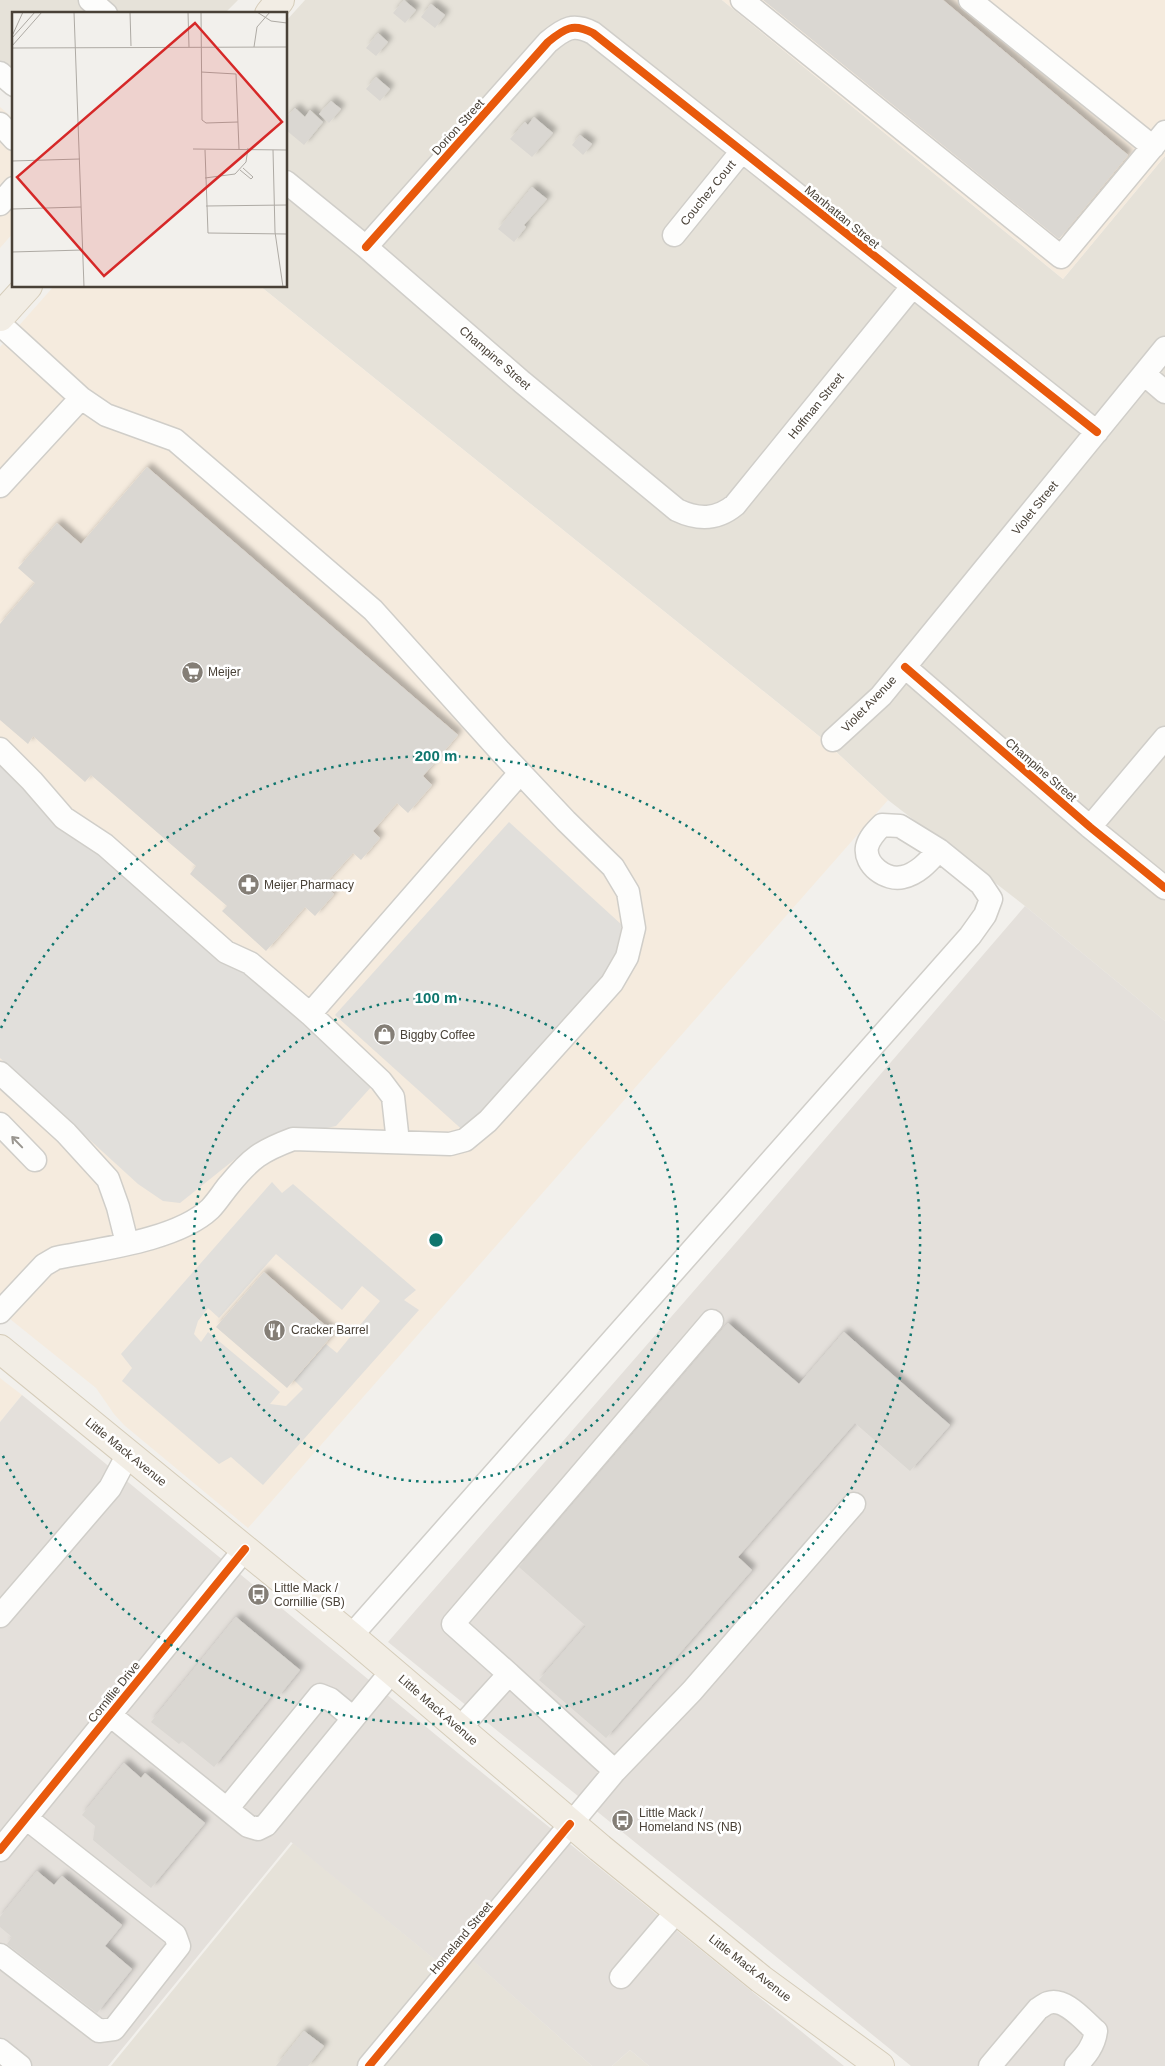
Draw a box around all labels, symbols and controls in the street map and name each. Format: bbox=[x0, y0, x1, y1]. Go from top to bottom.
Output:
inset map bbox=[12, 12, 288, 288]
street label: Dorion Street bbox=[429, 96, 487, 158]
street label: Couchez Court bbox=[677, 157, 739, 229]
street label: Manhattan Street bbox=[802, 183, 883, 252]
street label: Champine Street bbox=[456, 323, 534, 393]
street label: Hoffman Street bbox=[785, 370, 847, 442]
street label: Violet Street bbox=[1009, 478, 1061, 538]
supermarket icon: Meijer bbox=[180, 660, 204, 684]
place label: Meijer bbox=[208, 665, 241, 679]
street label: Violet Avenue bbox=[839, 673, 900, 735]
street label: Champine Street bbox=[1002, 735, 1080, 805]
text: 200 m bbox=[415, 747, 457, 764]
pharmacy icon: Meijer Pharmacy bbox=[236, 873, 260, 897]
place label: Meijer Pharmacy bbox=[264, 878, 354, 892]
text: 100 m bbox=[415, 989, 457, 1006]
shop icon: Biggby Coffee bbox=[372, 1023, 396, 1047]
place label: Biggby Coffee bbox=[400, 1028, 475, 1042]
one-way arrow bbox=[11, 1135, 23, 1148]
centre of rings bbox=[427, 1231, 445, 1249]
restaurant icon: Cracker Barrel bbox=[263, 1318, 287, 1342]
place label: Cracker Barrel bbox=[291, 1323, 368, 1337]
street label: Little Mack Avenue bbox=[83, 1415, 170, 1489]
place label: Little Mack / Cornillie (SB) bbox=[274, 1581, 345, 1609]
bus stop icon: Little Mack / Cornillie (SB) bbox=[246, 1583, 270, 1607]
street label: Cornillie Drive bbox=[85, 1658, 143, 1725]
street label: Little Mack Avenue bbox=[395, 1672, 481, 1748]
place label: Little Mack / Homeland NS (NB) bbox=[639, 1806, 742, 1834]
bus stop icon: Little Mack / Homeland NS (NB) bbox=[611, 1808, 635, 1832]
street label: Homeland Street bbox=[427, 1899, 496, 1977]
street label: Little Mack Avenue bbox=[706, 1932, 794, 2005]

